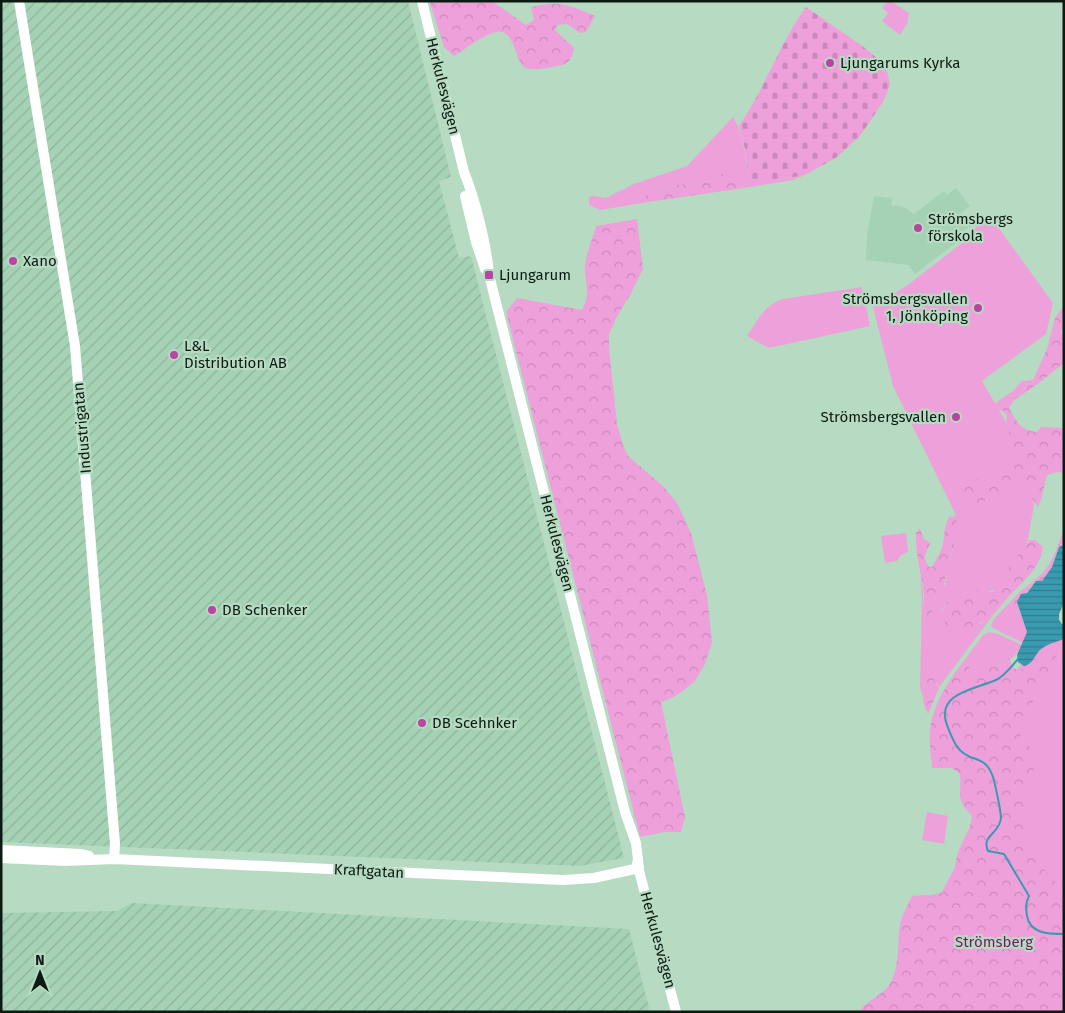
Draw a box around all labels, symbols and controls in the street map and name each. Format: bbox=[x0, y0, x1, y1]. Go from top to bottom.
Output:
street label: Herkulesvägen bbox=[422, 36, 464, 136]
place label: Ljungarums Kyrka bbox=[840, 54, 960, 72]
marker: Ljungarums Kyrka bbox=[824, 57, 836, 69]
place label: Strömsbergs förskola bbox=[928, 210, 1013, 245]
marker: Strömsbergs förskola bbox=[912, 222, 924, 234]
place label: Xano bbox=[23, 252, 57, 270]
marker: Xano bbox=[7, 255, 19, 267]
place label: Ljungarum bbox=[499, 266, 571, 284]
marker: Ljungarum bbox=[483, 269, 495, 281]
place label: Strömsbergsvallen 1, Jönköping bbox=[843, 290, 968, 325]
marker: Strömsbergsvallen 1, Jönköping bbox=[972, 302, 984, 314]
place label: L&L Distribution AB bbox=[184, 337, 287, 372]
marker: L&L Distribution AB bbox=[168, 349, 180, 361]
street label: Industrigatan bbox=[69, 382, 95, 474]
place label: Strömsbergsvallen bbox=[821, 408, 946, 426]
marker: Strömsbergsvallen bbox=[950, 411, 962, 423]
street label: Herkulesvägen bbox=[536, 493, 578, 593]
place label: DB Schenker bbox=[222, 601, 308, 619]
marker: DB Schenker bbox=[206, 604, 218, 616]
place label: DB Scehnker bbox=[432, 714, 517, 732]
marker: DB Scehnker bbox=[416, 717, 428, 729]
street label: Kraftgatan bbox=[333, 860, 405, 882]
street label: Herkulesvägen bbox=[636, 890, 680, 990]
park label: Strömsberg bbox=[955, 933, 1033, 951]
north arrow bbox=[15, 948, 65, 998]
text: N bbox=[35, 952, 45, 969]

